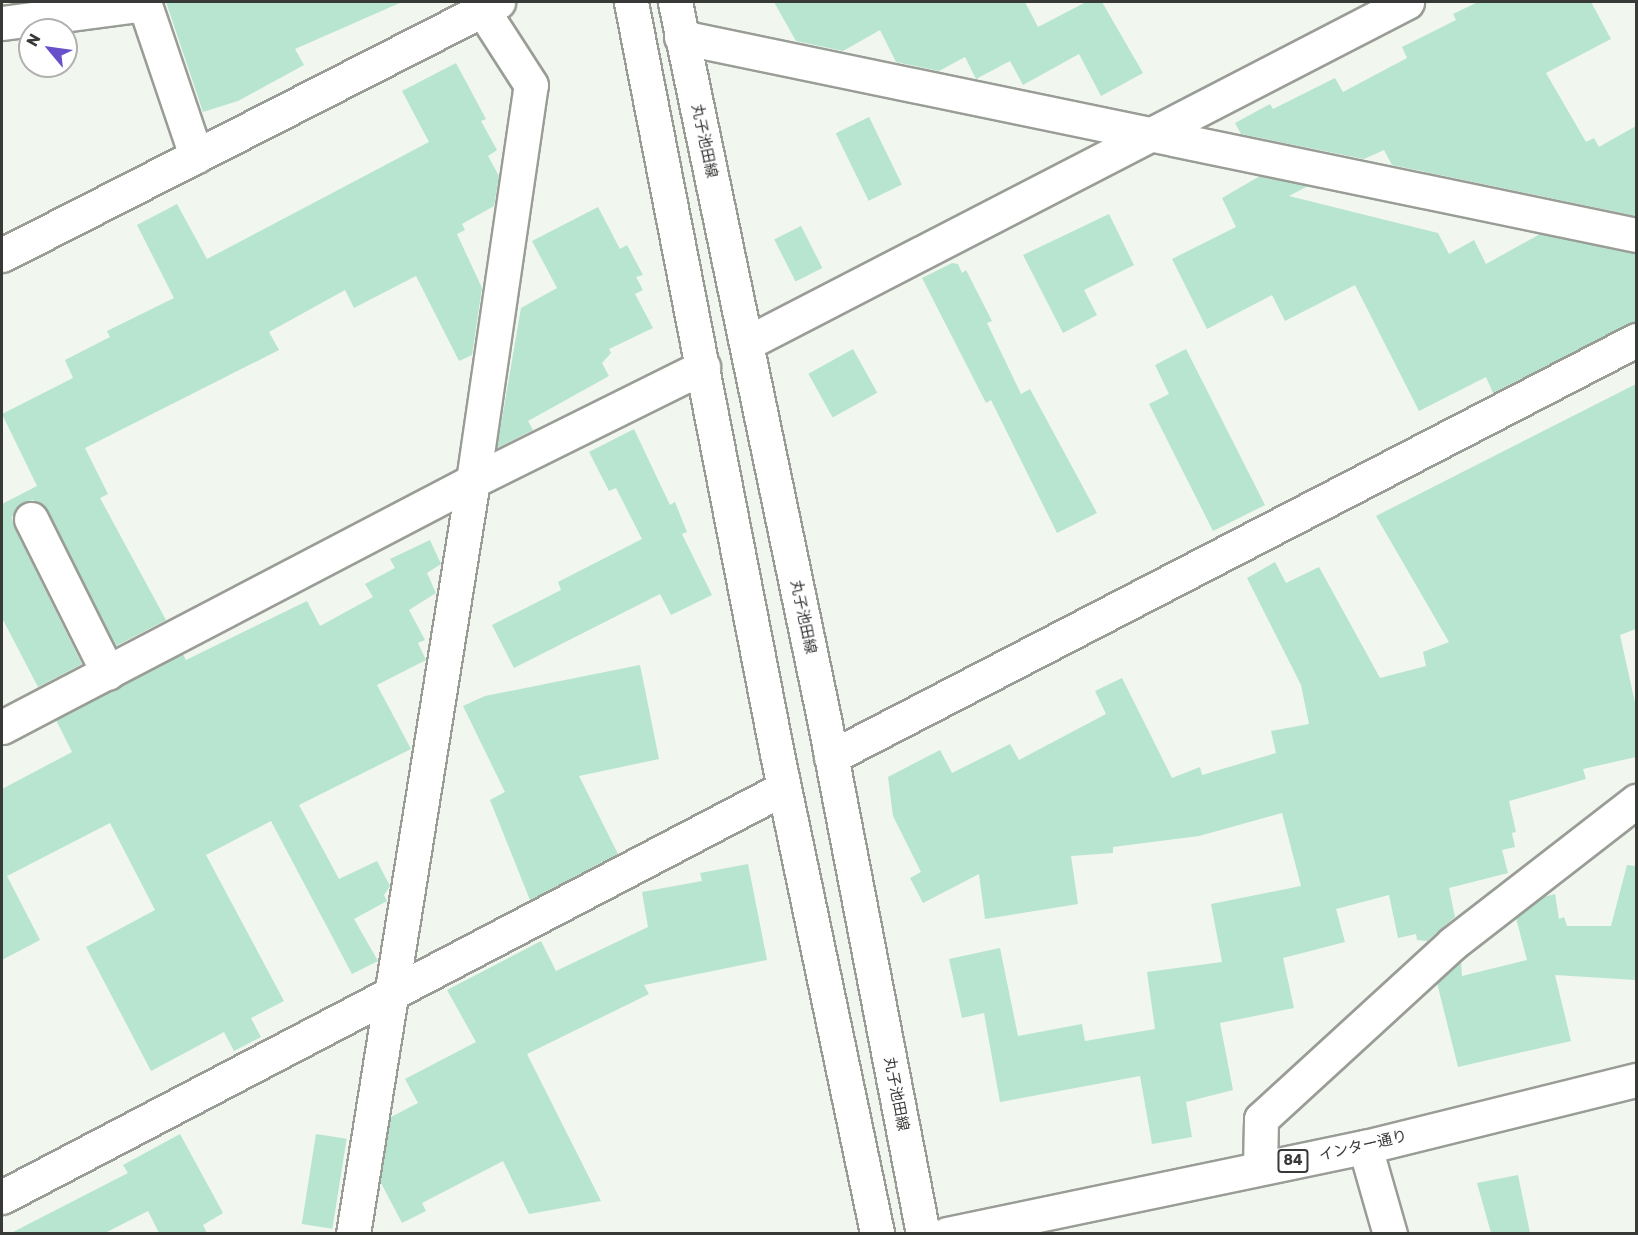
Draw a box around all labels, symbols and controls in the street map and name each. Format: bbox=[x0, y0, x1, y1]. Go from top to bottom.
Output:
north arrow bbox=[18, 18, 78, 78]
text: N bbox=[22, 30, 45, 50]
street label: 丸子池田線 bbox=[687, 102, 721, 180]
street label: 丸子池田線 bbox=[786, 578, 820, 656]
street label: 丸子池田線 bbox=[880, 1055, 912, 1133]
street label: インター通り bbox=[1317, 1127, 1409, 1165]
road number: 84 bbox=[1276, 1150, 1310, 1172]

